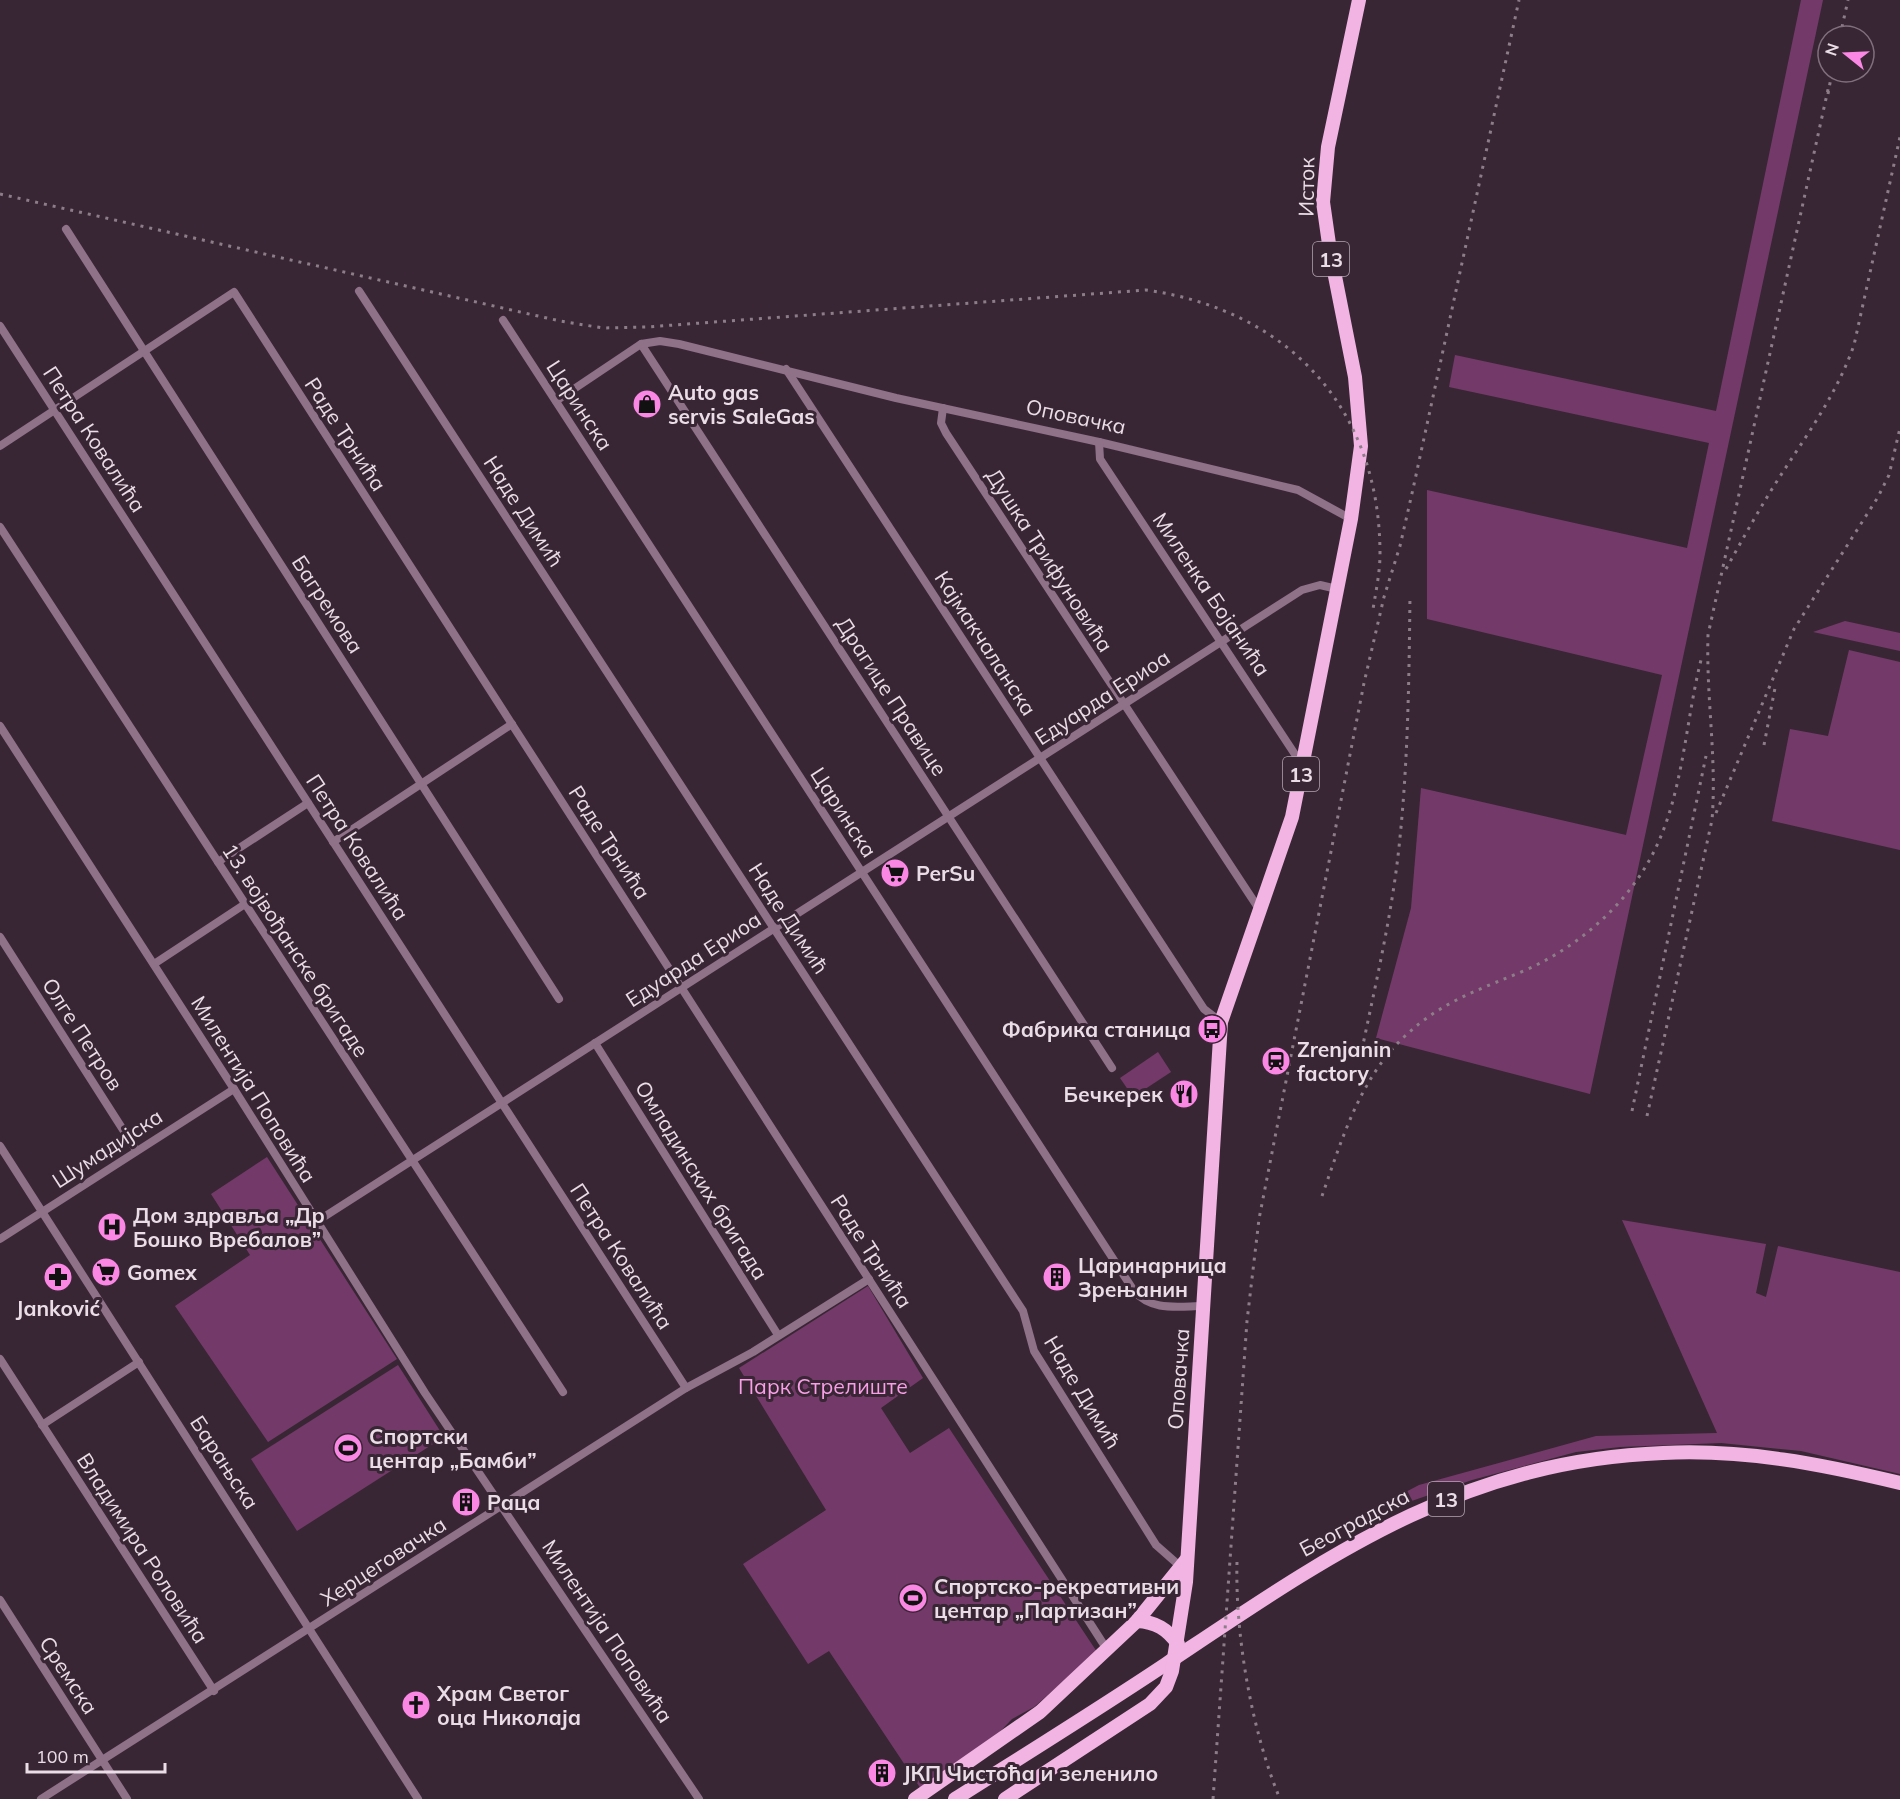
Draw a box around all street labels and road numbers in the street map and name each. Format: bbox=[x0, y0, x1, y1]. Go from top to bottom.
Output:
street label: Исток bbox=[1292, 156, 1320, 217]
road number: 13 bbox=[1313, 242, 1349, 276]
street label: Царинска bbox=[541, 355, 619, 455]
street label: Петра Ковалића bbox=[38, 361, 152, 517]
street label: Раде Трнића bbox=[300, 372, 392, 496]
street label: Оповачка bbox=[1024, 393, 1128, 439]
street label: Наде Димић bbox=[478, 451, 570, 571]
street label: Душка Трифуновића bbox=[981, 463, 1119, 657]
street label: Миленка Бојанића bbox=[1148, 507, 1276, 681]
street label: Багремова bbox=[287, 550, 369, 658]
street label: Кајмакчаланска bbox=[930, 566, 1042, 720]
street label: Драгице Правице bbox=[831, 611, 953, 781]
street label: Едуарда Ериоа bbox=[1030, 644, 1174, 750]
road number: 13 bbox=[1283, 757, 1319, 791]
street label: Царинска bbox=[805, 762, 883, 862]
street label: Петра Ковалића bbox=[301, 769, 415, 925]
street label: Раде Трнића bbox=[564, 780, 656, 904]
street label: 13. војвођанске бригаде bbox=[217, 838, 375, 1062]
street label: Наде Димић bbox=[743, 858, 835, 978]
street label: Едуарда Ериоа bbox=[621, 906, 765, 1012]
street label: Олге Петров bbox=[37, 973, 129, 1095]
street label: Милентија Поповића bbox=[186, 991, 322, 1187]
street label: Омладинских бригада bbox=[630, 1076, 774, 1284]
street label: Шумадијска bbox=[47, 1103, 167, 1193]
street label: Петра Ковалића bbox=[565, 1178, 679, 1334]
street label: Раде Трнића bbox=[826, 1189, 918, 1313]
street label: Оповачка bbox=[1161, 1328, 1195, 1430]
street label: Наде Димић bbox=[1039, 1331, 1127, 1453]
street label: Барањска bbox=[185, 1410, 265, 1514]
street label: Владимира Роловића bbox=[72, 1448, 214, 1648]
street label: Београдска bbox=[1295, 1482, 1413, 1562]
road number: 13 bbox=[1428, 1482, 1464, 1516]
street label: Херцеговачка bbox=[315, 1511, 451, 1611]
street label: Милентија Поповића bbox=[537, 1535, 679, 1727]
street label: Сремска bbox=[34, 1631, 104, 1719]

